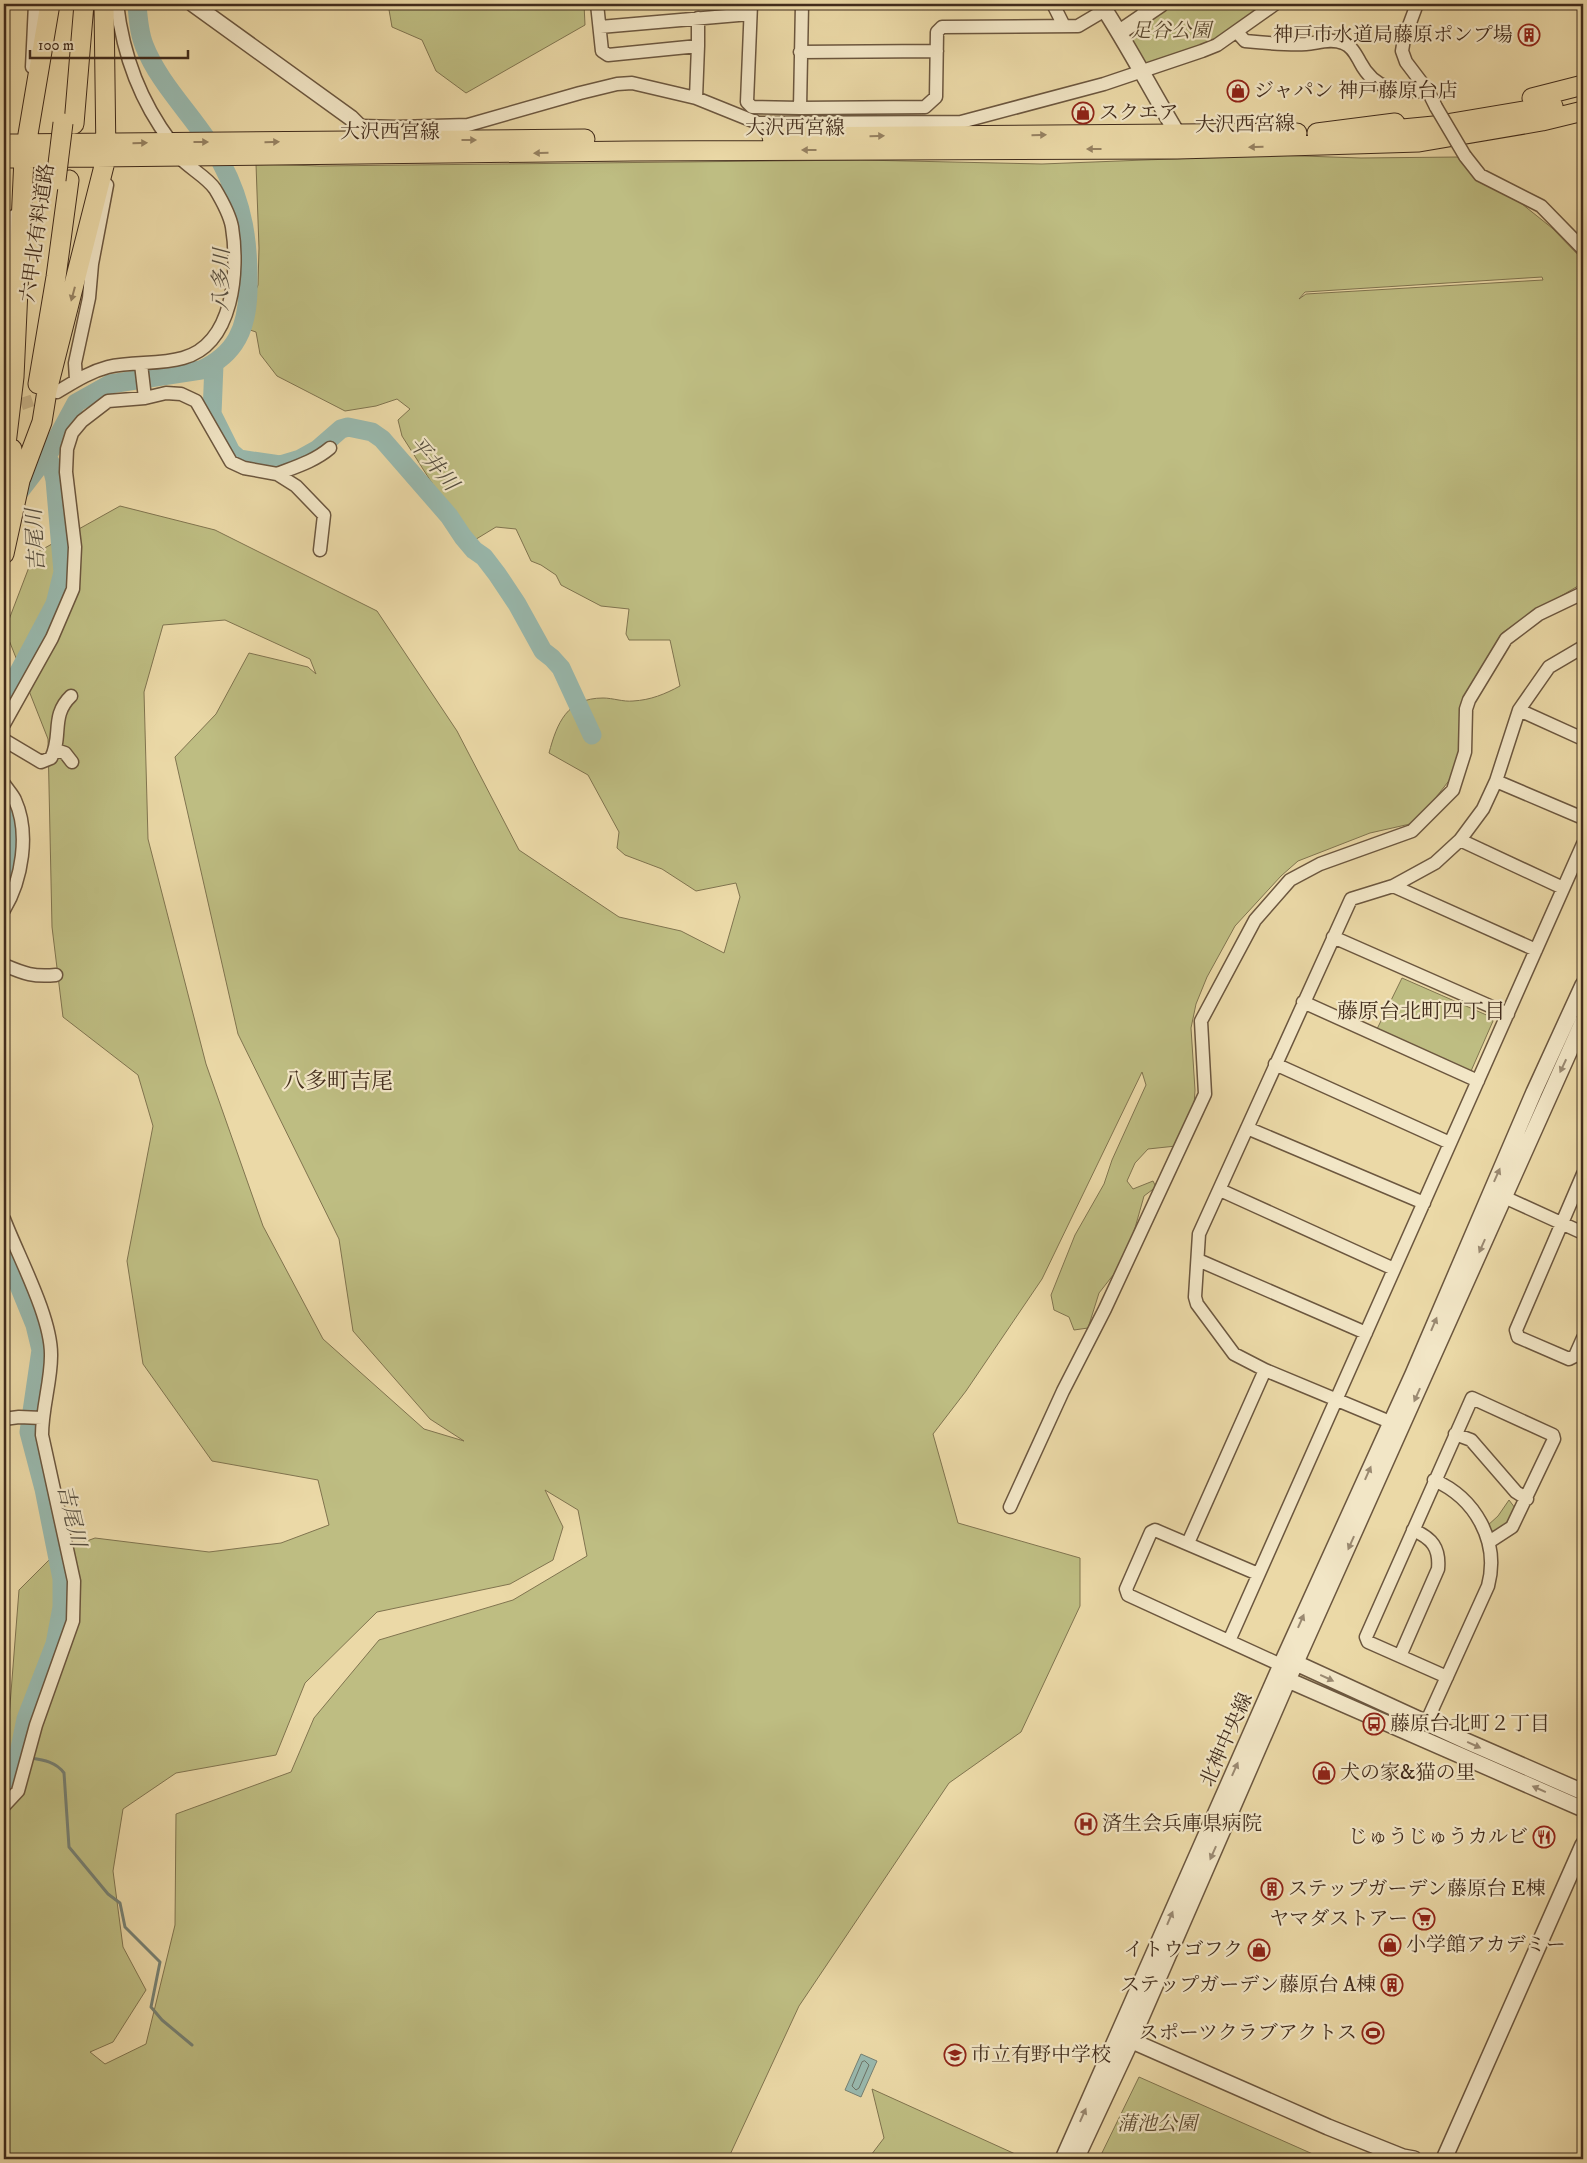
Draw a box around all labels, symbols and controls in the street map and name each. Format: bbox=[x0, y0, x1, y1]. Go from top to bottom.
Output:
park label: 足谷公園 bbox=[1131, 19, 1214, 44]
place label: 神戸市水道局藤原ポンプ場 bbox=[1273, 23, 1513, 48]
building icon: 神戸市水道局藤原ポンプ場 bbox=[1517, 23, 1541, 47]
scale bar bbox=[30, 28, 188, 60]
text: 100 m bbox=[38, 36, 74, 55]
shop icon: ジャパン 神戸藤原台店 bbox=[1226, 79, 1250, 103]
place label: ジャパン 神戸藤原台店 bbox=[1254, 79, 1458, 104]
shop icon: スクエア bbox=[1071, 101, 1095, 125]
place label: スクエア bbox=[1099, 101, 1179, 126]
street label: 大沢西宮線 bbox=[1195, 112, 1295, 138]
street label: 大沢西宮線 bbox=[745, 116, 845, 141]
street label: 大沢西宮線 bbox=[340, 120, 440, 145]
one-way arrow bbox=[1032, 131, 1048, 139]
one-way arrow bbox=[869, 132, 885, 140]
one-way arrow bbox=[462, 136, 478, 144]
one-way arrow bbox=[193, 138, 209, 146]
one-way arrow bbox=[264, 138, 280, 146]
one-way arrow bbox=[132, 139, 148, 147]
one-way arrow bbox=[1248, 143, 1264, 151]
one-way arrow bbox=[1085, 145, 1101, 153]
one-way arrow bbox=[800, 146, 816, 154]
one-way arrow bbox=[533, 149, 549, 157]
street label: 六甲北有料道路 bbox=[16, 162, 60, 304]
water label: 八多川 bbox=[208, 246, 236, 312]
one-way arrow bbox=[69, 286, 77, 301]
water label: 平井川 bbox=[403, 432, 464, 498]
water label: 吉尾川 bbox=[21, 506, 51, 572]
district label: 藤原台北町四丁目 bbox=[1337, 999, 1505, 1025]
one-way arrow bbox=[1558, 1059, 1566, 1073]
district label: 八多町吉尾 bbox=[283, 1068, 393, 1095]
one-way arrow bbox=[1494, 1168, 1502, 1182]
one-way arrow bbox=[1478, 1239, 1486, 1253]
one-way arrow bbox=[1430, 1317, 1438, 1331]
one-way arrow bbox=[1412, 1388, 1420, 1402]
one-way arrow bbox=[1364, 1466, 1372, 1480]
water label: 吉尾川 bbox=[51, 1482, 91, 1552]
one-way arrow bbox=[1346, 1536, 1354, 1550]
one-way arrow bbox=[1298, 1614, 1306, 1628]
one-way arrow bbox=[1319, 1673, 1334, 1682]
street label: 北神中央線 bbox=[1195, 1689, 1259, 1791]
bus stop icon: 藤原台北町２丁目 bbox=[1362, 1712, 1386, 1736]
place label: 藤原台北町２丁目 bbox=[1390, 1712, 1550, 1737]
one-way arrow bbox=[1467, 1741, 1481, 1749]
shop icon: 犬の家&猫の里 bbox=[1312, 1761, 1336, 1785]
place label: 犬の家&猫の里 bbox=[1340, 1761, 1475, 1786]
one-way arrow bbox=[1232, 1762, 1240, 1776]
one-way arrow bbox=[1532, 1785, 1546, 1793]
hospital icon: 済生会兵庫県病院 bbox=[1074, 1812, 1098, 1836]
place label: 済生会兵庫県病院 bbox=[1102, 1812, 1262, 1837]
place label: じゅうじゅうカルビ bbox=[1348, 1825, 1528, 1850]
restaurant icon: じゅうじゅうカルビ bbox=[1532, 1825, 1556, 1849]
one-way arrow bbox=[1209, 1846, 1217, 1860]
building icon: ステップガーデン藤原台 E棟 bbox=[1260, 1877, 1284, 1901]
place label: ステップガーデン藤原台 E棟 bbox=[1288, 1877, 1545, 1902]
place label: ヤマダストアー bbox=[1269, 1907, 1408, 1932]
supermarket icon: ヤマダストアー bbox=[1412, 1907, 1436, 1931]
one-way arrow bbox=[1166, 1911, 1174, 1925]
shop icon: 小学館アカデミー bbox=[1378, 1933, 1402, 1957]
place label: 小学館アカデミー bbox=[1406, 1933, 1566, 1958]
place label: イトウゴフク bbox=[1124, 1938, 1243, 1963]
shop icon: イトウゴフク bbox=[1247, 1938, 1271, 1962]
place label: ステップガーデン藤原台 A棟 bbox=[1120, 1973, 1376, 1998]
building icon: ステップガーデン藤原台 A棟 bbox=[1380, 1973, 1404, 1997]
place label: スポーツクラブアクトス bbox=[1139, 2021, 1357, 2046]
sports icon: スポーツクラブアクトス bbox=[1361, 2021, 1385, 2045]
school or university icon: 市立有野中学校 bbox=[943, 2043, 967, 2067]
place label: 市立有野中学校 bbox=[971, 2043, 1111, 2068]
one-way arrow bbox=[1079, 2108, 1087, 2122]
park label: 蒲池公園 bbox=[1117, 2112, 1200, 2137]

